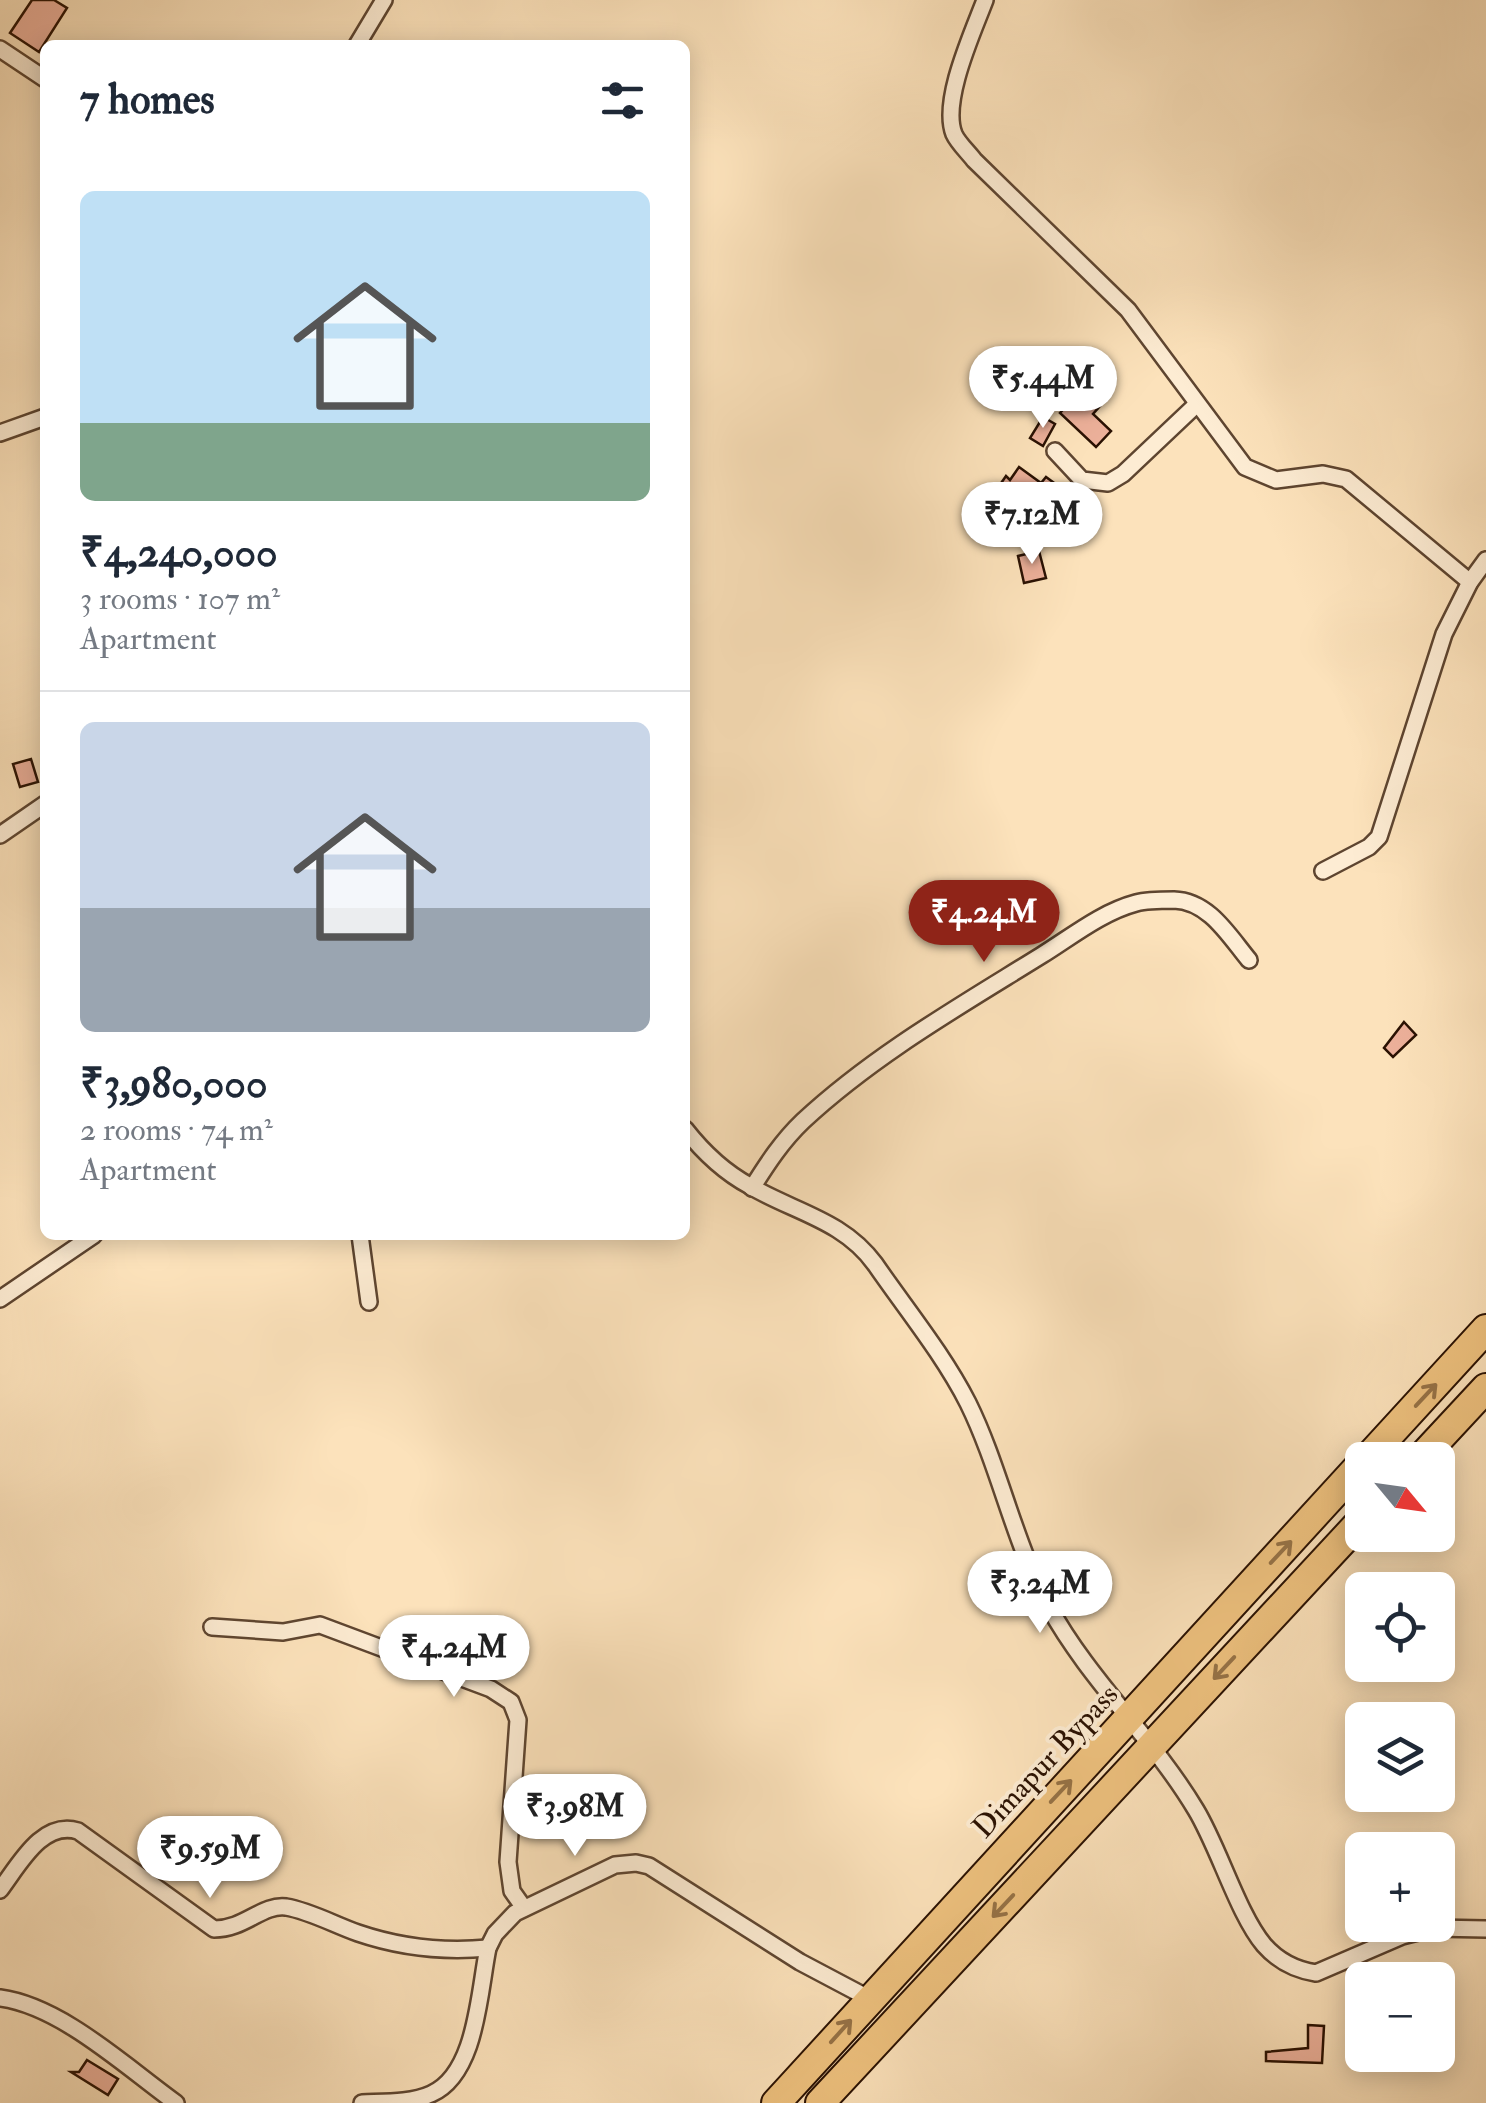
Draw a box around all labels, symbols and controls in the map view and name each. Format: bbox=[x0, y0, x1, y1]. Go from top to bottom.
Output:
icon: filters bbox=[595, 73, 650, 128]
text: 7 homes bbox=[80, 74, 215, 126]
icon: home bbox=[275, 256, 455, 436]
pin: ₹5.44M bbox=[962, 346, 1124, 431]
text: ₹5.44M bbox=[991, 358, 1095, 398]
pin: ₹7.12M bbox=[951, 482, 1113, 567]
text: ₹7.12M bbox=[983, 494, 1081, 534]
text: ₹4,240,000 bbox=[80, 527, 278, 579]
text: 3 rooms · 107 m² bbox=[80, 579, 280, 619]
text: Apartment bbox=[80, 619, 217, 659]
icon: home bbox=[275, 787, 455, 967]
pin: ₹4.24M bbox=[903, 880, 1065, 965]
text: ₹4.24M bbox=[931, 892, 1037, 932]
text: ₹3,980,000 bbox=[80, 1058, 267, 1110]
text: 2 rooms · 74 m² bbox=[80, 1110, 273, 1150]
text: Apartment bbox=[80, 1150, 217, 1190]
one-way arrow bbox=[1414, 1383, 1438, 1407]
north arrow bbox=[1345, 1442, 1455, 1552]
map controls bbox=[1345, 1442, 1455, 2072]
one-way arrow bbox=[1269, 1540, 1292, 1565]
pin: ₹3.24M bbox=[959, 1551, 1121, 1636]
text: ₹3.24M bbox=[989, 1563, 1091, 1603]
button: locate bbox=[1345, 1572, 1455, 1682]
pin: ₹4.24M bbox=[373, 1615, 535, 1700]
text: ₹4.24M bbox=[401, 1627, 507, 1667]
one-way arrow bbox=[1213, 1655, 1236, 1680]
street label: Dimapur Bypass bbox=[965, 1677, 1126, 1846]
button: layers bbox=[1345, 1702, 1455, 1812]
pin: ₹3.98M bbox=[494, 1774, 656, 1859]
one-way arrow bbox=[1049, 1779, 1072, 1804]
text: ₹3.98M bbox=[525, 1786, 625, 1826]
pin: ₹9.59M bbox=[129, 1816, 291, 1901]
text: ₹9.59M bbox=[159, 1828, 261, 1868]
button: + bbox=[1345, 1832, 1455, 1942]
one-way arrow bbox=[992, 1893, 1015, 1918]
button: − bbox=[1345, 1962, 1455, 2072]
one-way arrow bbox=[830, 2019, 853, 2044]

